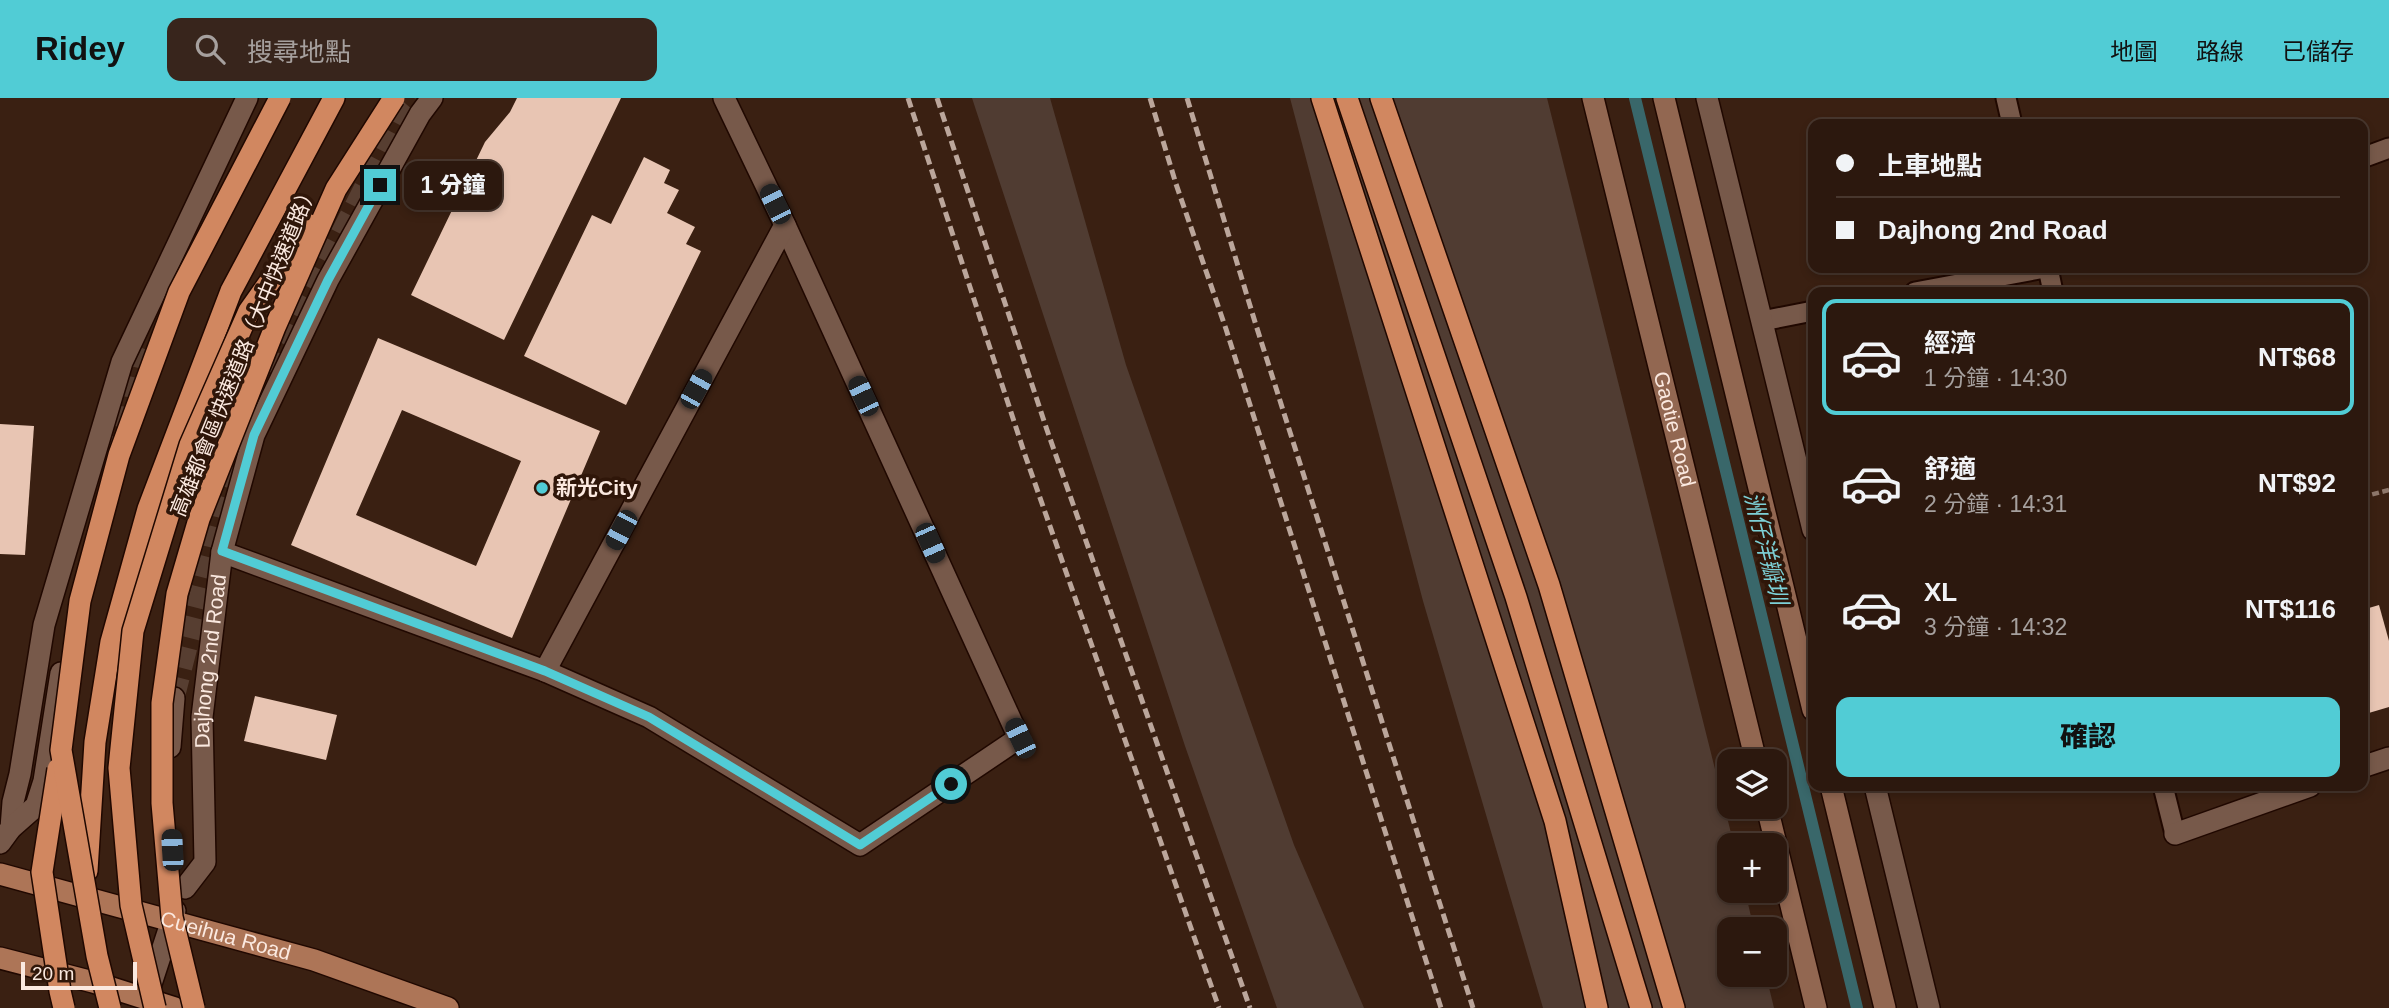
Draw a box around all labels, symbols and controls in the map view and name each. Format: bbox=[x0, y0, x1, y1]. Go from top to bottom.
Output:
search box bbox=[167, 18, 657, 81]
text: Ridey bbox=[35, 30, 125, 67]
icon: search bbox=[191, 30, 229, 68]
text: 搜尋地點 bbox=[247, 37, 351, 67]
text: 地圖 bbox=[2110, 38, 2158, 65]
text: 路線 bbox=[2196, 38, 2244, 65]
text: 已儲存 bbox=[2282, 38, 2354, 65]
text: 上車地點 bbox=[1878, 151, 1982, 181]
callout: 1 分鐘 bbox=[404, 160, 502, 210]
route end bbox=[364, 169, 396, 201]
text: 1 分鐘 bbox=[420, 172, 486, 198]
street label: 高雄都會區快速道路（大中快速道路） bbox=[166, 180, 321, 520]
car bbox=[757, 181, 794, 227]
text: Dajhong 2nd Road bbox=[1878, 215, 2108, 245]
icon: car bbox=[1840, 326, 1903, 389]
text: 經濟 bbox=[1924, 328, 1976, 358]
text: NT$68 bbox=[2258, 342, 2336, 372]
text: 1 分鐘 · 14:30 bbox=[1924, 365, 2067, 391]
car bbox=[677, 366, 716, 412]
street label: Gaotie Road bbox=[1650, 369, 1700, 489]
car bbox=[845, 373, 882, 419]
icon: car bbox=[1840, 452, 1903, 515]
text: 舒適 bbox=[1924, 454, 1976, 484]
text: NT$92 bbox=[2258, 468, 2336, 498]
place label: 新光City bbox=[556, 476, 638, 499]
marker: 新光City bbox=[534, 480, 550, 496]
water label: 洲仔洋瓣圳 bbox=[1739, 489, 1793, 610]
text: 2 分鐘 · 14:31 bbox=[1924, 491, 2067, 517]
car bbox=[602, 507, 641, 553]
car bbox=[912, 520, 949, 566]
street label: Dajhong 2nd Road bbox=[190, 573, 230, 749]
text: XL bbox=[1924, 577, 1957, 607]
icon: car bbox=[1840, 578, 1903, 641]
text: NT$116 bbox=[2245, 594, 2336, 624]
text: 3 分鐘 · 14:32 bbox=[1924, 614, 2067, 640]
button: 確認 bbox=[1836, 697, 2340, 777]
car bbox=[1002, 715, 1039, 761]
map controls bbox=[1717, 749, 1787, 987]
button: layers bbox=[1717, 749, 1787, 819]
route start bbox=[935, 768, 967, 800]
car bbox=[161, 828, 184, 872]
button: + bbox=[1717, 833, 1787, 903]
street label: Cueihua Road bbox=[158, 906, 294, 964]
button: − bbox=[1717, 917, 1787, 987]
scale bar bbox=[21, 959, 136, 991]
text: 20 m bbox=[32, 963, 74, 984]

